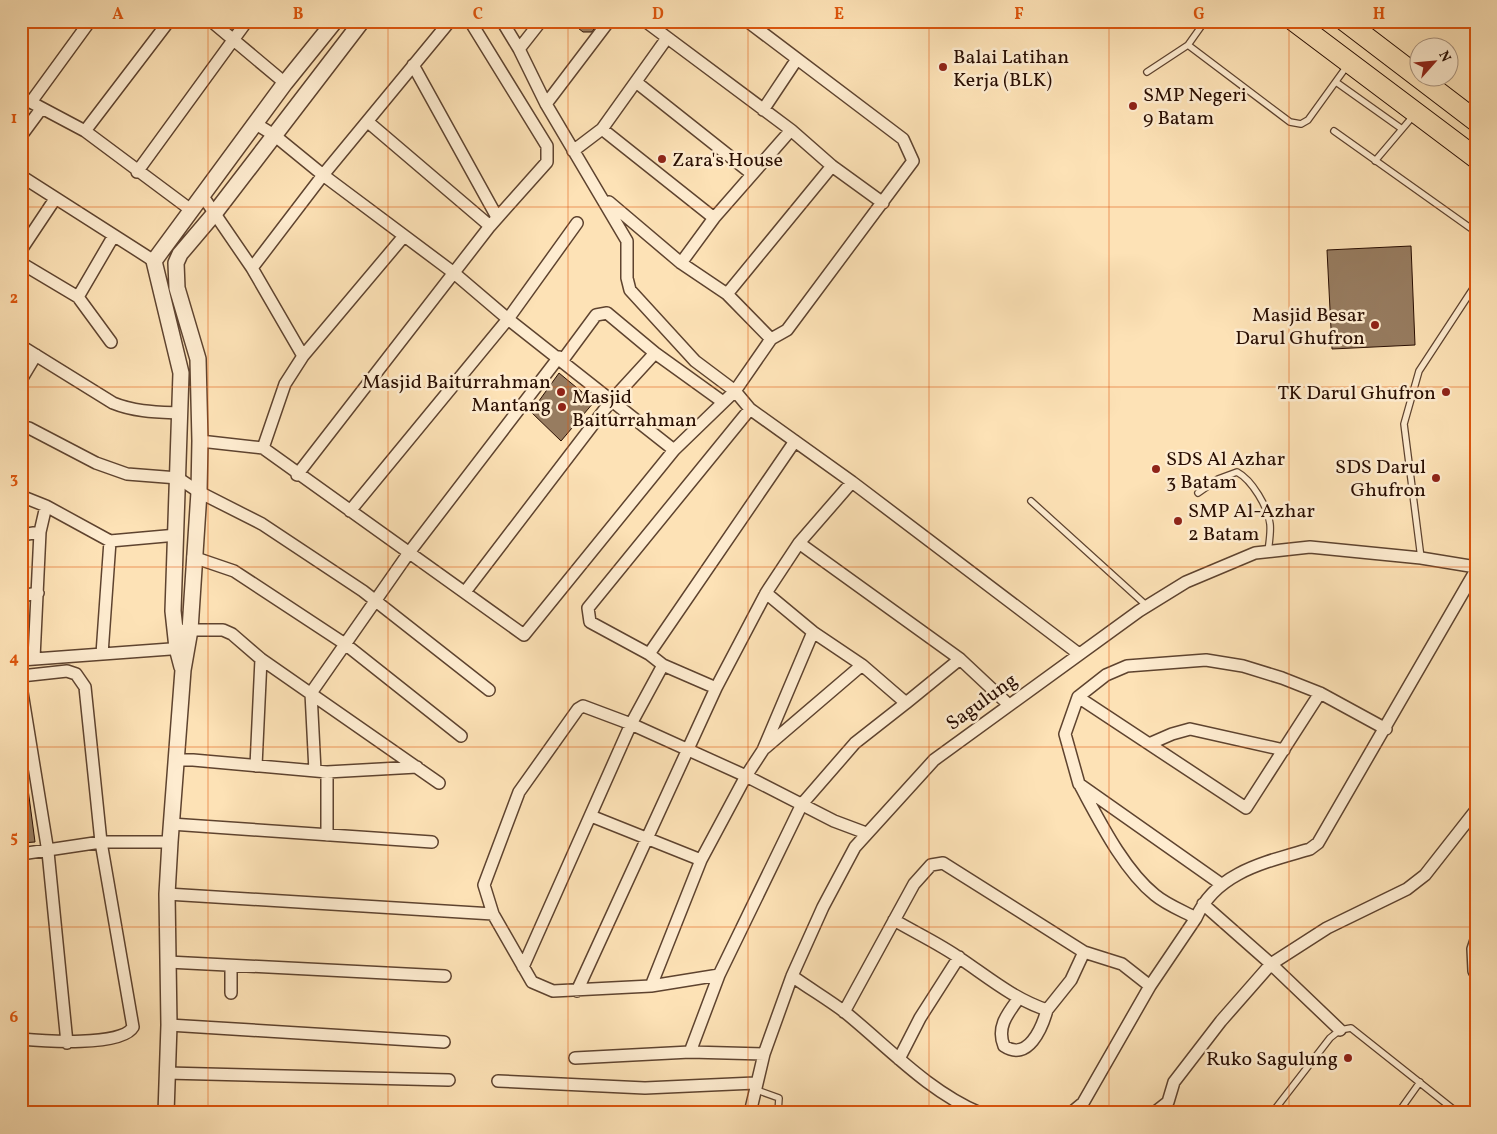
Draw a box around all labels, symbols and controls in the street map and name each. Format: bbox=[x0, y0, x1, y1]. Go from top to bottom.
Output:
text: A bbox=[112, 4, 124, 26]
text: B bbox=[293, 4, 304, 26]
text: C bbox=[473, 4, 483, 26]
text: D bbox=[652, 4, 664, 26]
text: E bbox=[834, 4, 844, 26]
text: F bbox=[1014, 4, 1024, 26]
text: G bbox=[1193, 4, 1205, 26]
text: H bbox=[1373, 4, 1385, 26]
north arrow bbox=[1410, 38, 1460, 88]
place label: Balai Latihan Kerja (BLK) bbox=[953, 44, 1069, 95]
text: N bbox=[1433, 48, 1455, 66]
marker: Balai Latihan Kerja (BLK) bbox=[937, 61, 949, 73]
place label: SMP Negeri 9 Batam bbox=[1143, 82, 1247, 133]
marker: SMP Negeri 9 Batam bbox=[1127, 100, 1139, 112]
text: 1 bbox=[11, 108, 17, 130]
place label: Zara's House bbox=[672, 147, 783, 175]
marker: Zara's House bbox=[656, 153, 668, 165]
text: 2 bbox=[10, 288, 18, 310]
place label: Masjid Besar Darul Ghufron bbox=[1235, 302, 1365, 353]
marker: Masjid Besar Darul Ghufron bbox=[1369, 319, 1381, 331]
place label: Masjid Baiturrahman Mantang bbox=[362, 369, 551, 420]
place label: TK Darul Ghufron bbox=[1277, 380, 1436, 408]
place label: Masjid Baiturrahman bbox=[572, 384, 697, 435]
marker: Masjid Baiturrahman Mantang bbox=[555, 386, 567, 398]
marker: TK Darul Ghufron bbox=[1440, 386, 1452, 398]
marker: Masjid Baiturrahman bbox=[556, 401, 568, 413]
place label: SDS Al Azhar 3 Batam bbox=[1166, 446, 1285, 497]
place label: SDS Darul Ghufron bbox=[1335, 454, 1426, 505]
marker: SDS Al Azhar 3 Batam bbox=[1150, 463, 1162, 475]
text: 3 bbox=[10, 468, 18, 490]
marker: SDS Darul Ghufron bbox=[1430, 472, 1442, 484]
place label: SMP Al-Azhar 2 Batam bbox=[1188, 498, 1315, 549]
marker: SMP Al-Azhar 2 Batam bbox=[1172, 515, 1184, 527]
text: 4 bbox=[9, 648, 19, 670]
street label: Sagulung bbox=[941, 667, 1024, 738]
text: 5 bbox=[10, 827, 18, 849]
text: 6 bbox=[10, 1007, 19, 1029]
place label: Ruko Sagulung bbox=[1206, 1046, 1338, 1074]
marker: Ruko Sagulung bbox=[1342, 1052, 1354, 1064]

